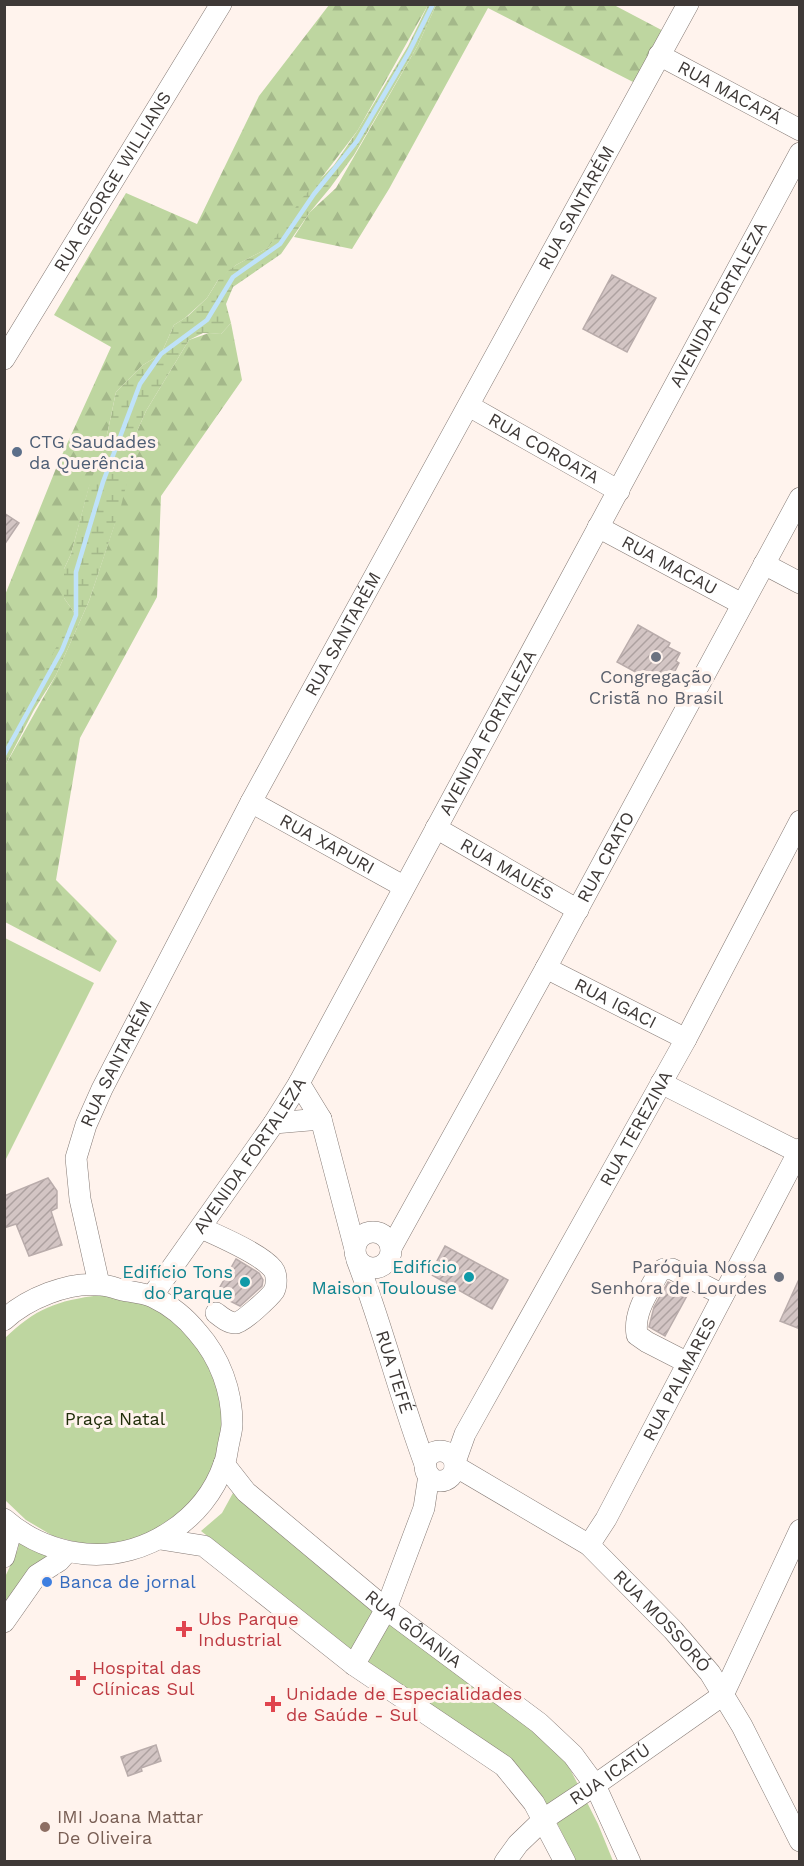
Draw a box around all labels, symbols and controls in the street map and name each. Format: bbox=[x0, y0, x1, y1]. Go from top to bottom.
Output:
street label: RUA MACAPÁ bbox=[674, 56, 786, 128]
street label: RUA GEORGE WILLIANS bbox=[49, 87, 175, 275]
street label: RUA SANTARÉM bbox=[534, 142, 618, 273]
street label: AVENIDA FORTALEZA bbox=[665, 218, 771, 391]
street label: RUA COROATA bbox=[485, 408, 603, 488]
place label: CTG Saudades da Querência bbox=[29, 431, 156, 473]
marker: CTG Saudades da Querência bbox=[10, 445, 24, 459]
street label: RUA MACAU bbox=[618, 531, 721, 599]
street label: RUA SANTARÉM bbox=[300, 568, 385, 699]
street label: AVENIDA FORTALEZA bbox=[434, 646, 541, 819]
marker: Congregação Cristã no Brasil bbox=[649, 650, 663, 664]
place label: Congregação Cristã no Brasil bbox=[589, 666, 724, 708]
street label: RUA CRATO bbox=[572, 808, 639, 906]
street label: RUA XAPURI bbox=[276, 809, 378, 878]
street label: RUA MAUÉS bbox=[457, 833, 558, 904]
street label: RUA IGACI bbox=[571, 973, 660, 1032]
street label: RUA SANTARÉM bbox=[76, 997, 156, 1130]
street label: RUA TEREZINA bbox=[595, 1067, 676, 1189]
street label: AVENIDA FORTALEZA bbox=[188, 1073, 310, 1238]
place label: Edifício Maison Toulouse bbox=[312, 1256, 457, 1298]
place label: Paróquia Nossa Senhora de Lourdes bbox=[591, 1256, 767, 1298]
place label: Edifício Tons do Parque bbox=[122, 1261, 233, 1303]
marker: Edifício Maison Toulouse bbox=[462, 1270, 476, 1284]
marker: Paróquia Nossa Senhora de Lourdes bbox=[772, 1270, 786, 1284]
marker: Edifício Tons do Parque bbox=[238, 1275, 252, 1289]
street label: RUA PALMARES bbox=[638, 1313, 720, 1444]
street label: RUA TEFÉ bbox=[372, 1328, 418, 1416]
park label: Praça Natal bbox=[65, 1408, 166, 1429]
street label: RUA MOSSORÓ bbox=[609, 1565, 715, 1676]
place label: Banca de jornal bbox=[59, 1571, 196, 1592]
marker: Banca de jornal bbox=[40, 1575, 54, 1589]
street label: RUA GÔIANIA bbox=[361, 1585, 466, 1672]
place label: Ubs Parque Industrial bbox=[198, 1608, 299, 1650]
marker: Ubs Parque Industrial bbox=[175, 1620, 193, 1638]
place label: Hospital das Clínicas Sul bbox=[92, 1657, 201, 1699]
marker: Hospital das Clínicas Sul bbox=[69, 1669, 87, 1687]
place label: Unidade de Especialidades de Saúde - Sul bbox=[286, 1683, 522, 1725]
marker: Unidade de Especialidades de Saúde - Sul bbox=[264, 1695, 282, 1713]
street label: RUA ICATÚ bbox=[565, 1739, 654, 1809]
place label: IMI Joana Mattar De Oliveira bbox=[57, 1806, 203, 1848]
marker: IMI Joana Mattar De Oliveira bbox=[38, 1820, 52, 1834]

